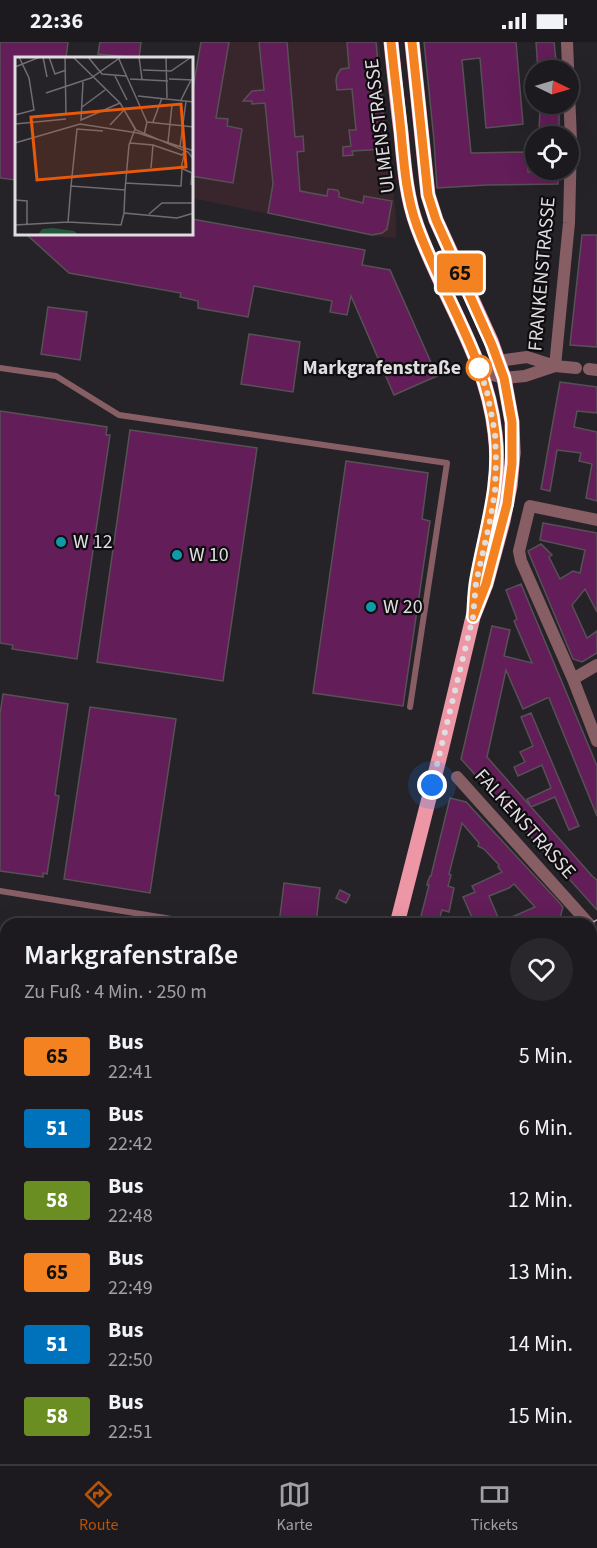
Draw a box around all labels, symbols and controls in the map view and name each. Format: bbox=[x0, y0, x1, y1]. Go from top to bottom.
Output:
text: 22:36 bbox=[30, 5, 83, 37]
inset map bbox=[15, 57, 194, 236]
street label: ULMENSTRASSE bbox=[358, 57, 402, 195]
north arrow bbox=[525, 60, 579, 114]
map controls bbox=[525, 60, 579, 180]
button: locate bbox=[525, 126, 579, 180]
street label: FRANKENSTRASSE bbox=[521, 196, 563, 352]
line badge: 65 bbox=[433, 254, 487, 292]
text: 65 bbox=[449, 258, 471, 288]
place label: Markgrafenstraße bbox=[302, 354, 461, 382]
marker: Markgrafenstraße bbox=[466, 355, 492, 381]
place label: W 12 bbox=[73, 528, 113, 556]
marker: W 12 bbox=[54, 535, 68, 549]
place label: W 10 bbox=[189, 541, 229, 569]
marker: W 10 bbox=[170, 548, 184, 562]
place label: W 20 bbox=[383, 593, 423, 621]
marker: W 20 bbox=[364, 600, 378, 614]
street label: FALKENSTRASSE bbox=[468, 763, 582, 885]
your location bbox=[417, 770, 447, 800]
text: Markgrafenstraße bbox=[24, 935, 238, 975]
button: heart bbox=[510, 938, 573, 1001]
text: Zu Fuß · 4 Min. · 250 m bbox=[24, 978, 207, 1006]
text: Bus bbox=[108, 1026, 144, 1058]
text: 5 Min. bbox=[519, 1040, 573, 1072]
text: 65 bbox=[46, 1041, 68, 1071]
text: 22:41 bbox=[108, 1058, 153, 1086]
text: Bus bbox=[108, 1098, 144, 1130]
text: 6 Min. bbox=[519, 1112, 573, 1144]
text: 51 bbox=[46, 1113, 68, 1143]
text: 22:42 bbox=[108, 1130, 153, 1158]
text: Bus bbox=[108, 1170, 144, 1202]
text: 12 Min. bbox=[508, 1184, 573, 1216]
text: 58 bbox=[46, 1185, 68, 1215]
text: 22:48 bbox=[108, 1202, 153, 1230]
text: Bus bbox=[108, 1242, 144, 1274]
text: 13 Min. bbox=[508, 1256, 573, 1288]
text: 65 bbox=[46, 1257, 68, 1287]
text: 22:49 bbox=[108, 1274, 153, 1302]
text: Bus bbox=[108, 1314, 144, 1346]
text: 14 Min. bbox=[508, 1328, 573, 1360]
text: 51 bbox=[46, 1329, 68, 1359]
text: 22:50 bbox=[108, 1346, 153, 1374]
text: Bus bbox=[108, 1386, 144, 1418]
text: 15 Min. bbox=[508, 1400, 573, 1432]
text: 58 bbox=[46, 1401, 68, 1431]
text: 22:51 bbox=[108, 1418, 153, 1446]
tab: Route bbox=[79, 1478, 119, 1536]
tab: Karte bbox=[277, 1478, 313, 1536]
tab: Tickets bbox=[471, 1478, 518, 1536]

